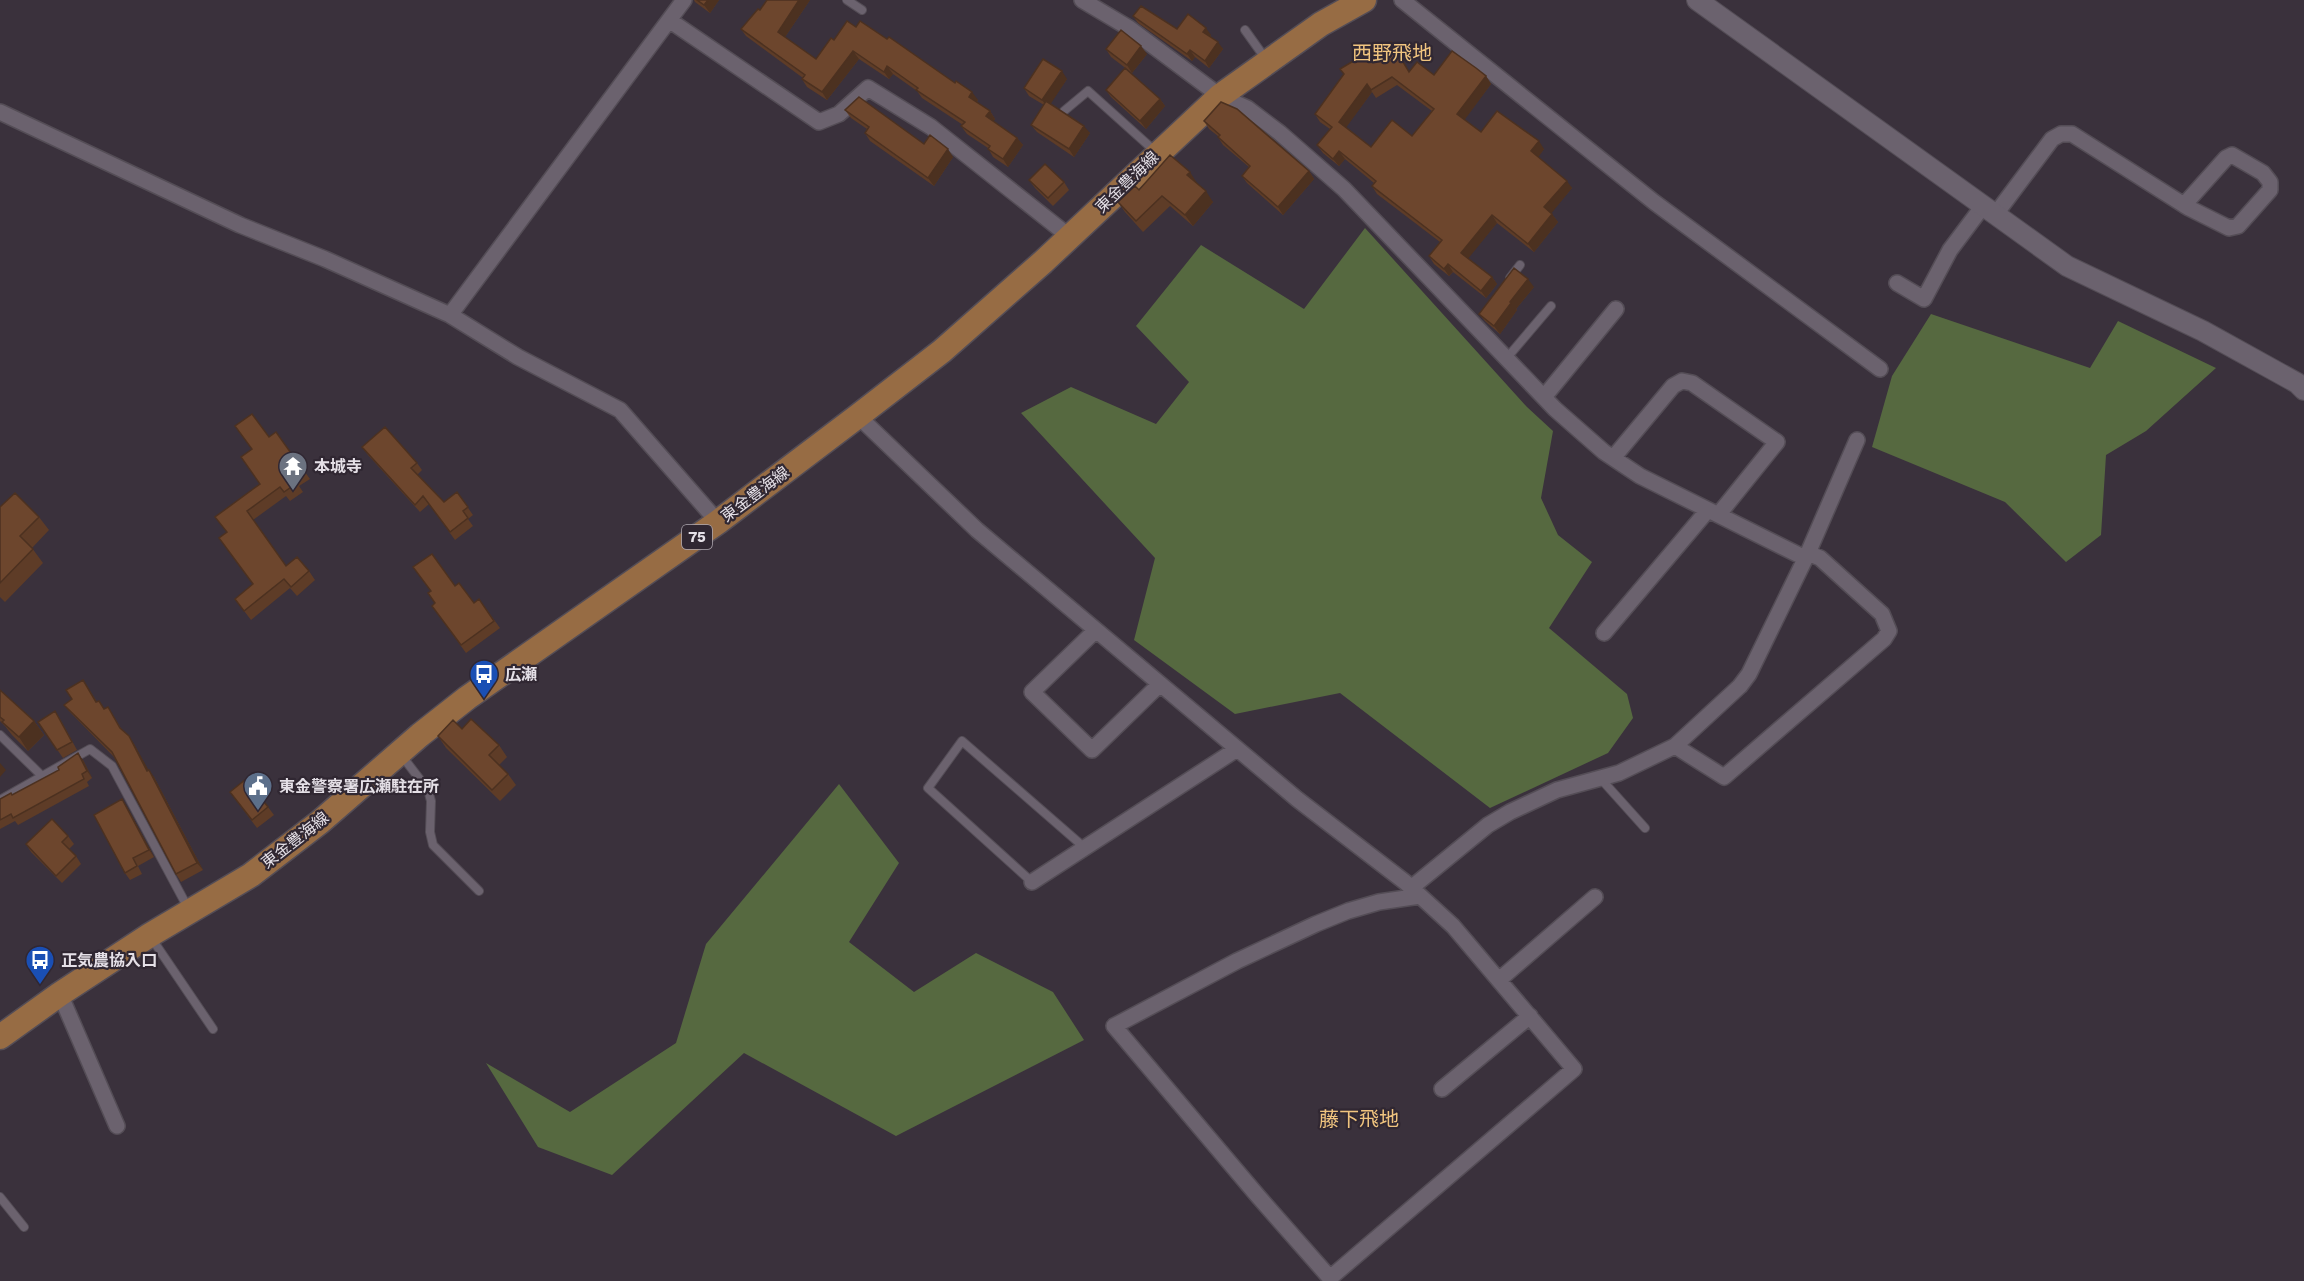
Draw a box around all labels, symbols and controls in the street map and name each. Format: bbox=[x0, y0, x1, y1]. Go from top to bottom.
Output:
district label: 西野飛地 bbox=[1352, 41, 1432, 65]
street label: 東金豊海線 bbox=[1092, 147, 1162, 217]
temple icon: 本城寺 bbox=[277, 450, 309, 492]
place label: 本城寺 bbox=[314, 457, 362, 476]
street label: 東金豊海線 bbox=[717, 462, 793, 526]
road number: 75 bbox=[682, 525, 712, 549]
bus stop icon: 広瀬 bbox=[468, 658, 500, 700]
place label: 広瀬 bbox=[505, 665, 537, 684]
public building icon: 東金警察署広瀬駐在所 bbox=[242, 770, 274, 812]
place label: 東金警察署広瀬駐在所 bbox=[279, 777, 439, 796]
street label: 東金豊海線 bbox=[258, 808, 332, 872]
bus stop icon: 正気農協入口 bbox=[24, 944, 56, 986]
place label: 正気農協入口 bbox=[61, 951, 157, 970]
district label: 藤下飛地 bbox=[1319, 1107, 1399, 1131]

